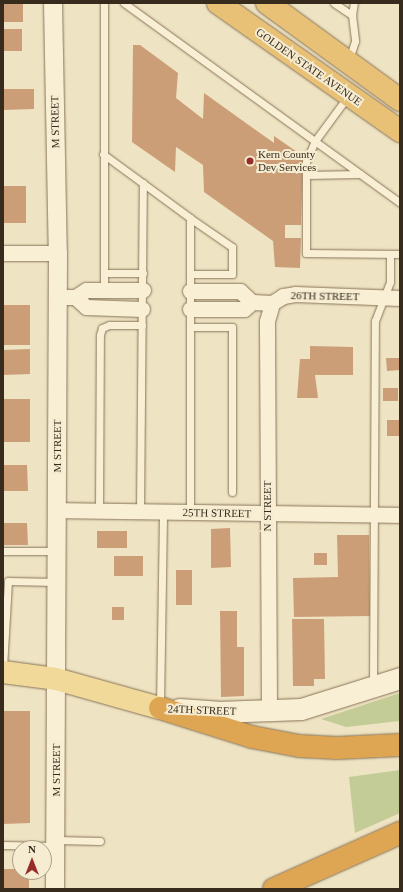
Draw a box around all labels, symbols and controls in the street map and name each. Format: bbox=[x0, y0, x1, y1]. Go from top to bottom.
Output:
street label: GOLDEN STATE AVENUE bbox=[253, 25, 365, 109]
street label: M STREET bbox=[48, 95, 62, 149]
place label: Kern County Dev Services bbox=[258, 148, 316, 174]
marker: Kern County Dev Services bbox=[245, 156, 255, 166]
street label: 26TH STREET bbox=[291, 289, 359, 303]
street label: M STREET bbox=[50, 420, 64, 472]
street label: N STREET bbox=[260, 480, 274, 532]
street label: 25TH STREET bbox=[183, 506, 251, 520]
street label: 24TH STREET bbox=[167, 702, 237, 718]
street label: M STREET bbox=[49, 744, 63, 796]
north arrow bbox=[12, 840, 52, 880]
text: N bbox=[28, 843, 36, 855]

